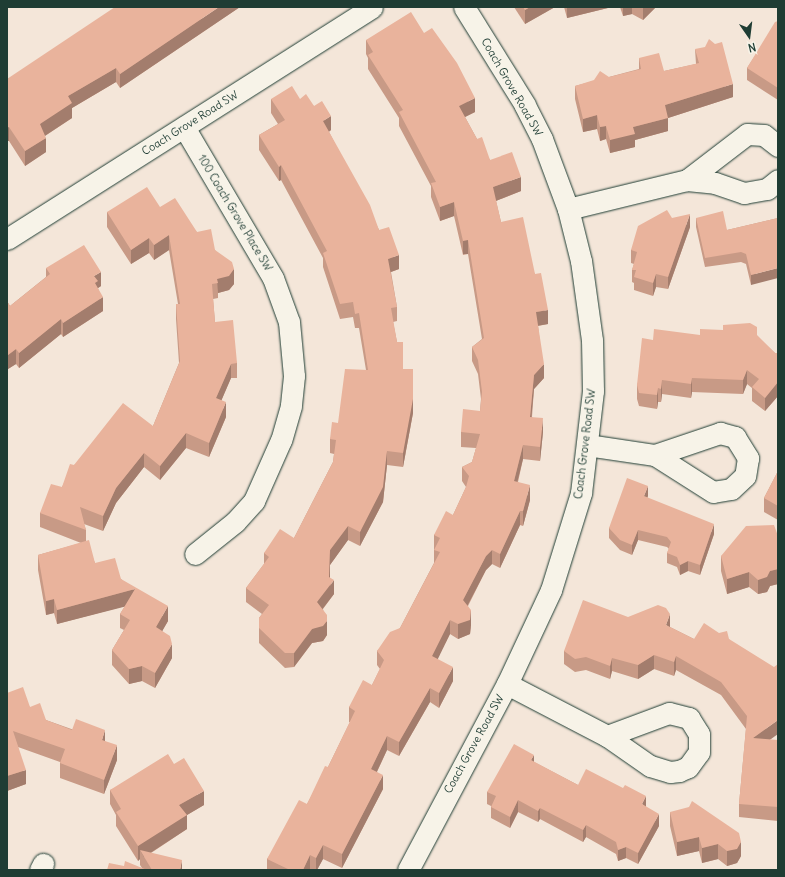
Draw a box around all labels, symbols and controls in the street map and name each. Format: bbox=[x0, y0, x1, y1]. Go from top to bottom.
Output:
north arrow bbox=[729, 16, 769, 56]
street label: Coach Grove Road SW bbox=[479, 36, 545, 138]
text: N bbox=[747, 40, 757, 55]
street label: Coach Grove Road SW bbox=[139, 88, 241, 158]
street label: 100 Coach Grove Place SW bbox=[195, 152, 275, 274]
street label: Coach Grove Road SW bbox=[572, 388, 598, 500]
street label: Coach Grove Road SW bbox=[441, 692, 507, 796]

